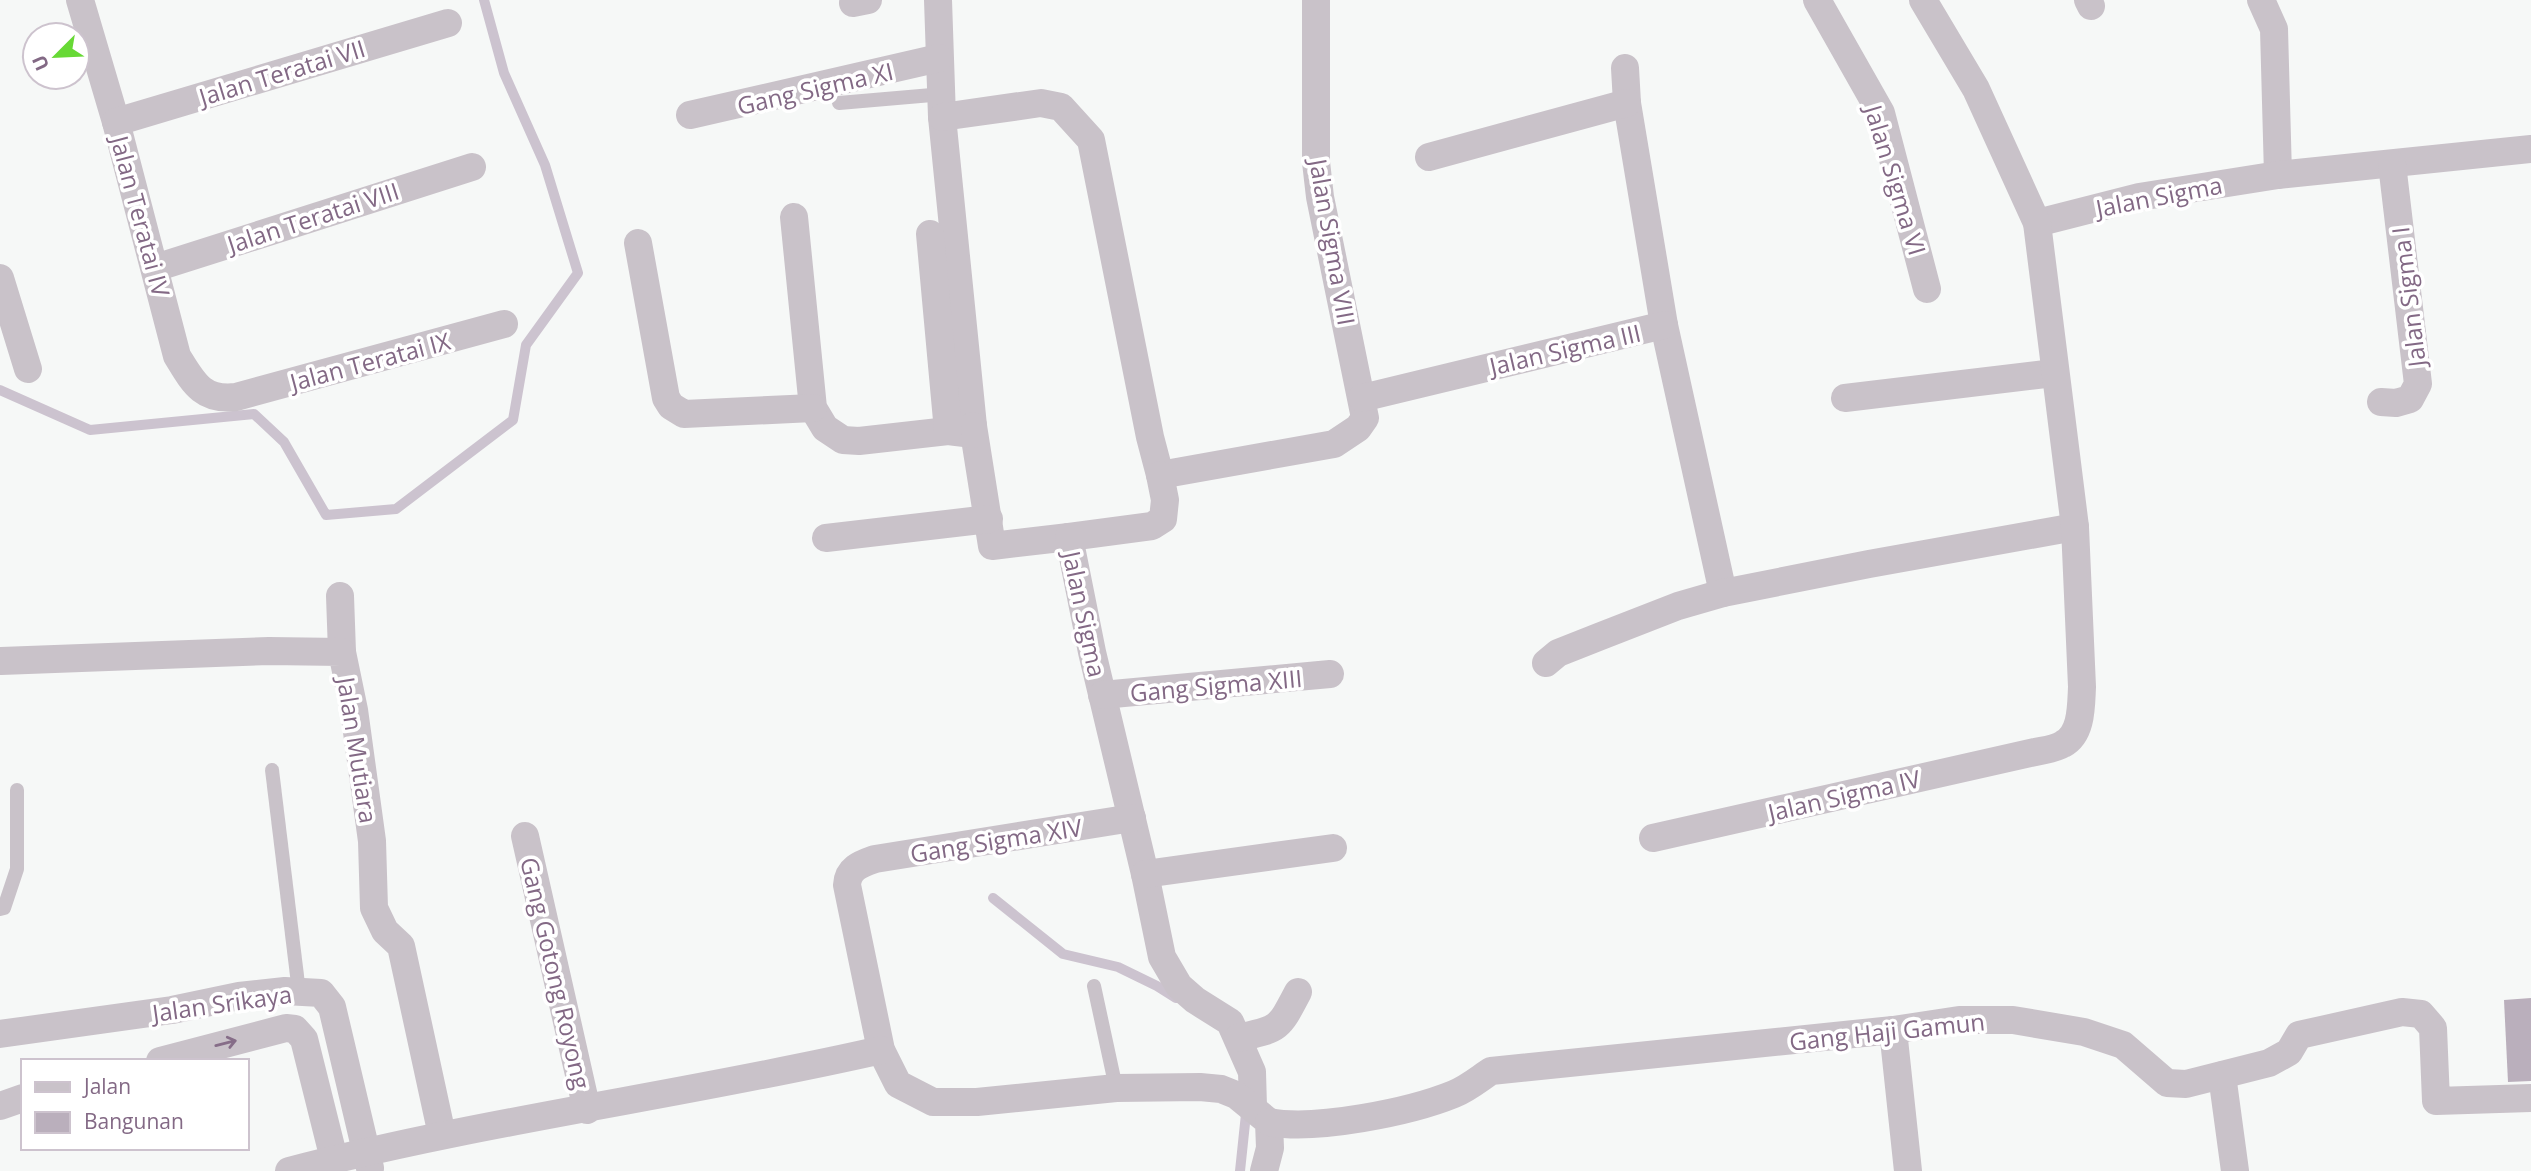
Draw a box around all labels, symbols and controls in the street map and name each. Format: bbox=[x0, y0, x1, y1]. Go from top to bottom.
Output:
north arrow bbox=[21, 21, 91, 91]
street label: Jalan Teratai VII bbox=[193, 31, 369, 113]
text: U bbox=[26, 51, 55, 75]
street label: Gang Sigma XI bbox=[734, 54, 896, 122]
street label: Jalan Sigma VI bbox=[1857, 99, 1934, 259]
street label: Jalan Teratai IV bbox=[103, 130, 178, 301]
street label: Jalan Sigma VIII bbox=[1302, 154, 1364, 328]
street label: Jalan Sigma bbox=[2091, 168, 2225, 225]
street label: Jalan Teratai VIII bbox=[221, 174, 403, 261]
street label: Jalan Sigma I bbox=[2383, 225, 2433, 371]
street label: Jalan Sigma III bbox=[1484, 316, 1644, 383]
street label: Jalan Teratai IX bbox=[284, 324, 454, 399]
street label: Jalan Sigma bbox=[1055, 546, 1114, 680]
street label: Gang Sigma XIII bbox=[1129, 661, 1303, 709]
street label: Jalan Mutiara bbox=[330, 673, 386, 825]
street label: Jalan Sigma IV bbox=[1763, 761, 1924, 829]
street label: Gang Sigma XIV bbox=[908, 810, 1085, 870]
street label: Gang Gotong Royong bbox=[513, 854, 599, 1092]
street label: Jalan Srikaya bbox=[148, 977, 294, 1029]
street label: Gang Haji Gamun bbox=[1788, 1004, 1986, 1058]
one-way arrow bbox=[214, 1036, 237, 1049]
legend bbox=[21, 1059, 248, 1150]
text: Jalan bbox=[82, 1072, 131, 1100]
text: Bangunan bbox=[84, 1107, 184, 1135]

